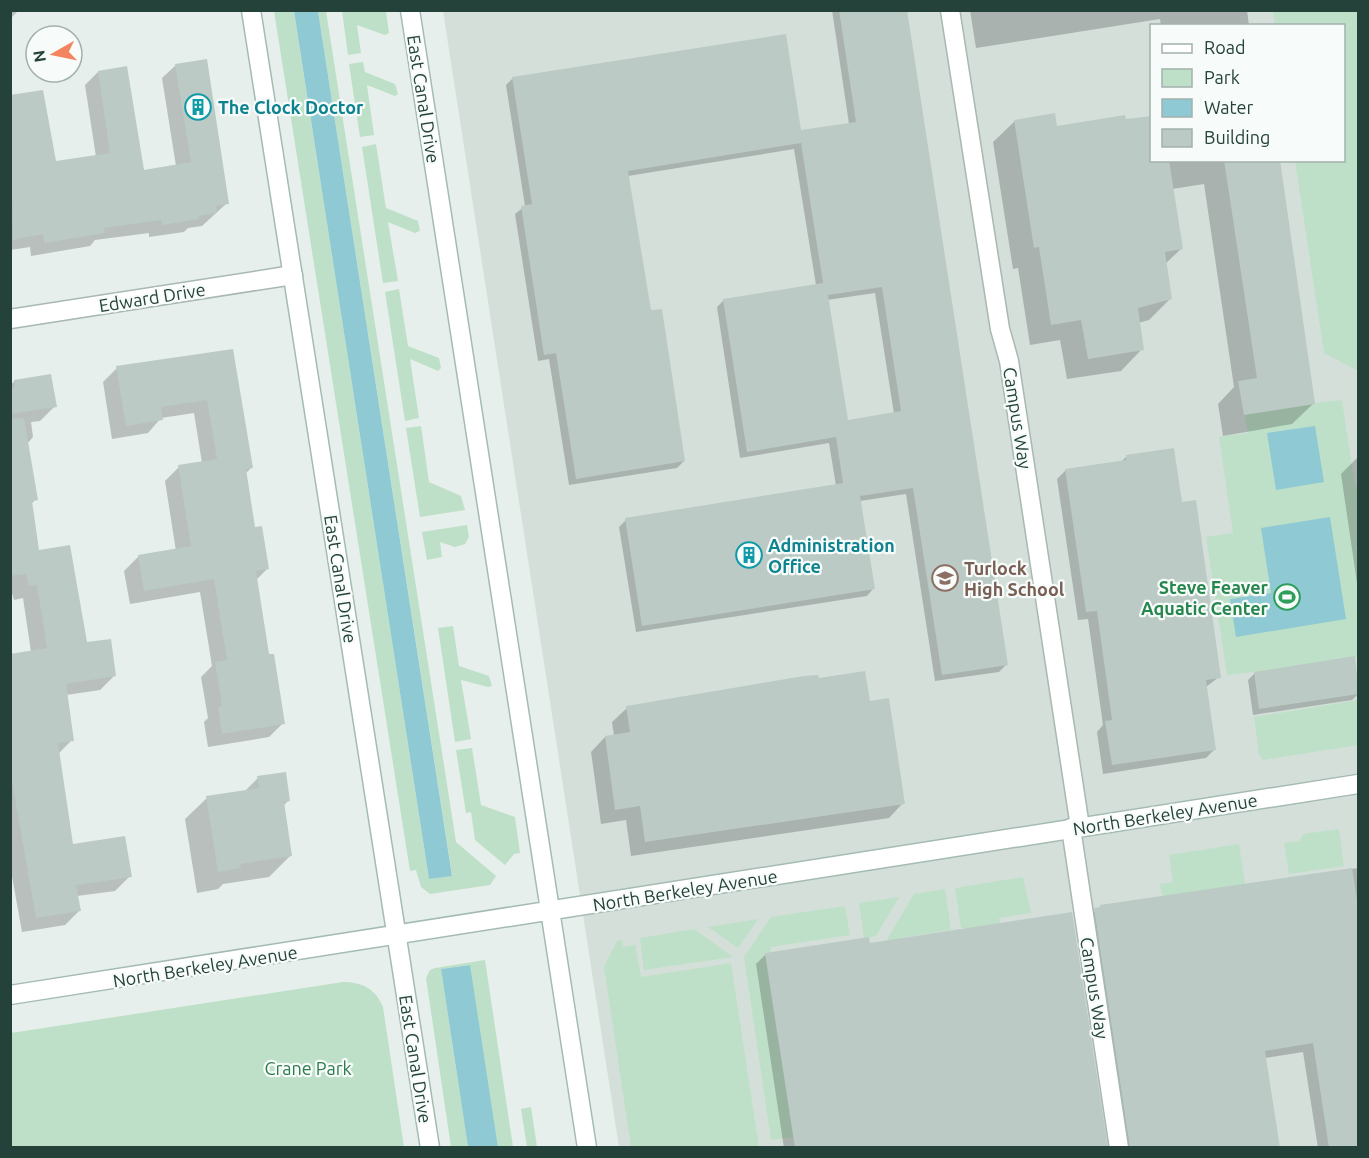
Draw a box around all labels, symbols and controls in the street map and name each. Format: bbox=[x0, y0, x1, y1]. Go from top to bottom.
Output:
north arrow bbox=[24, 24, 84, 84]
legend bbox=[1150, 24, 1345, 162]
street label: East Canal Drive bbox=[404, 33, 444, 165]
text: Road bbox=[1204, 37, 1246, 57]
text: N bbox=[29, 49, 49, 64]
text: Park bbox=[1204, 67, 1240, 87]
building icon: The Clock Doctor bbox=[183, 92, 213, 122]
place label: The Clock Doctor bbox=[218, 97, 364, 117]
text: Water bbox=[1204, 97, 1254, 117]
text: Building bbox=[1204, 127, 1270, 147]
street label: Edward Drive bbox=[97, 279, 207, 315]
street label: Campus Way bbox=[1000, 366, 1036, 471]
street label: East Canal Drive bbox=[321, 513, 361, 645]
place label: Administration Office bbox=[768, 535, 895, 576]
building icon: Administration Office bbox=[734, 540, 764, 570]
place label: Turlock High School bbox=[964, 558, 1065, 599]
school or university icon: Turlock High School bbox=[930, 563, 960, 593]
place label: Steve Feaver Aquatic Center bbox=[1141, 577, 1269, 618]
sports icon: Steve Feaver Aquatic Center bbox=[1272, 582, 1302, 612]
street label: North Berkeley Avenue bbox=[1071, 790, 1259, 838]
street label: North Berkeley Avenue bbox=[591, 866, 779, 914]
street label: Campus Way bbox=[1077, 936, 1113, 1041]
street label: North Berkeley Avenue bbox=[111, 942, 299, 990]
street label: East Canal Drive bbox=[396, 993, 436, 1125]
park label: Crane Park bbox=[264, 1058, 352, 1078]

